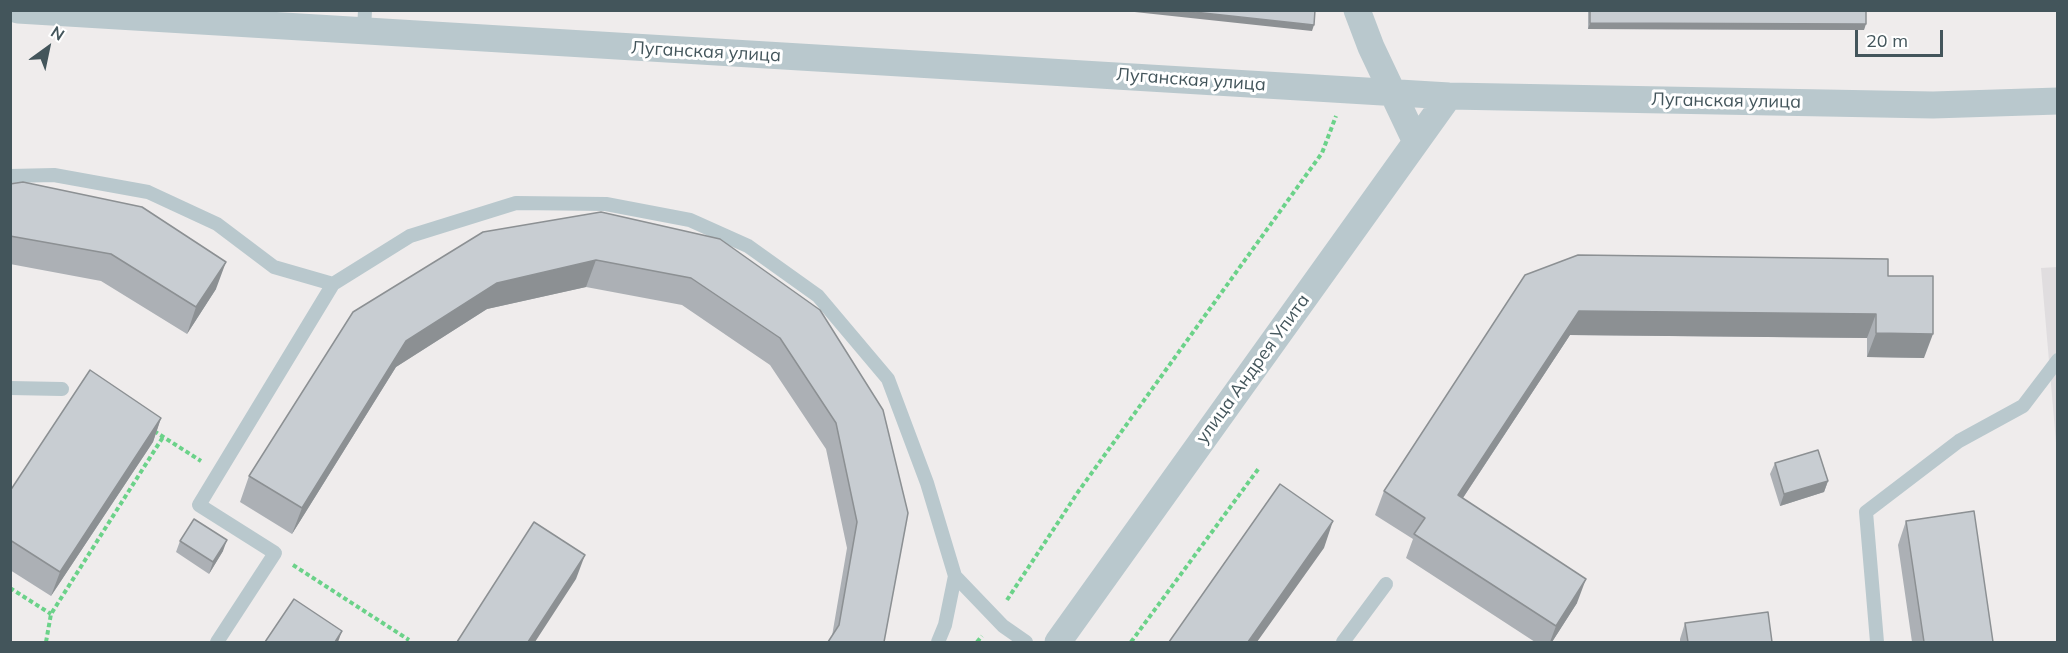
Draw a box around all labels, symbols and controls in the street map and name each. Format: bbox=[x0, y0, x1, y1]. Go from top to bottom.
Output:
north arrow bbox=[18, 18, 78, 78]
scale bar bbox=[1858, 18, 1946, 56]
text: N bbox=[47, 21, 68, 45]
text: 20 m bbox=[1866, 29, 1908, 52]
street label: Луганская улица bbox=[631, 37, 781, 67]
street label: Луганская улица bbox=[1115, 64, 1267, 96]
street label: Луганская улица bbox=[1651, 89, 1801, 113]
street label: улица Андрея Упита bbox=[1192, 290, 1314, 448]

